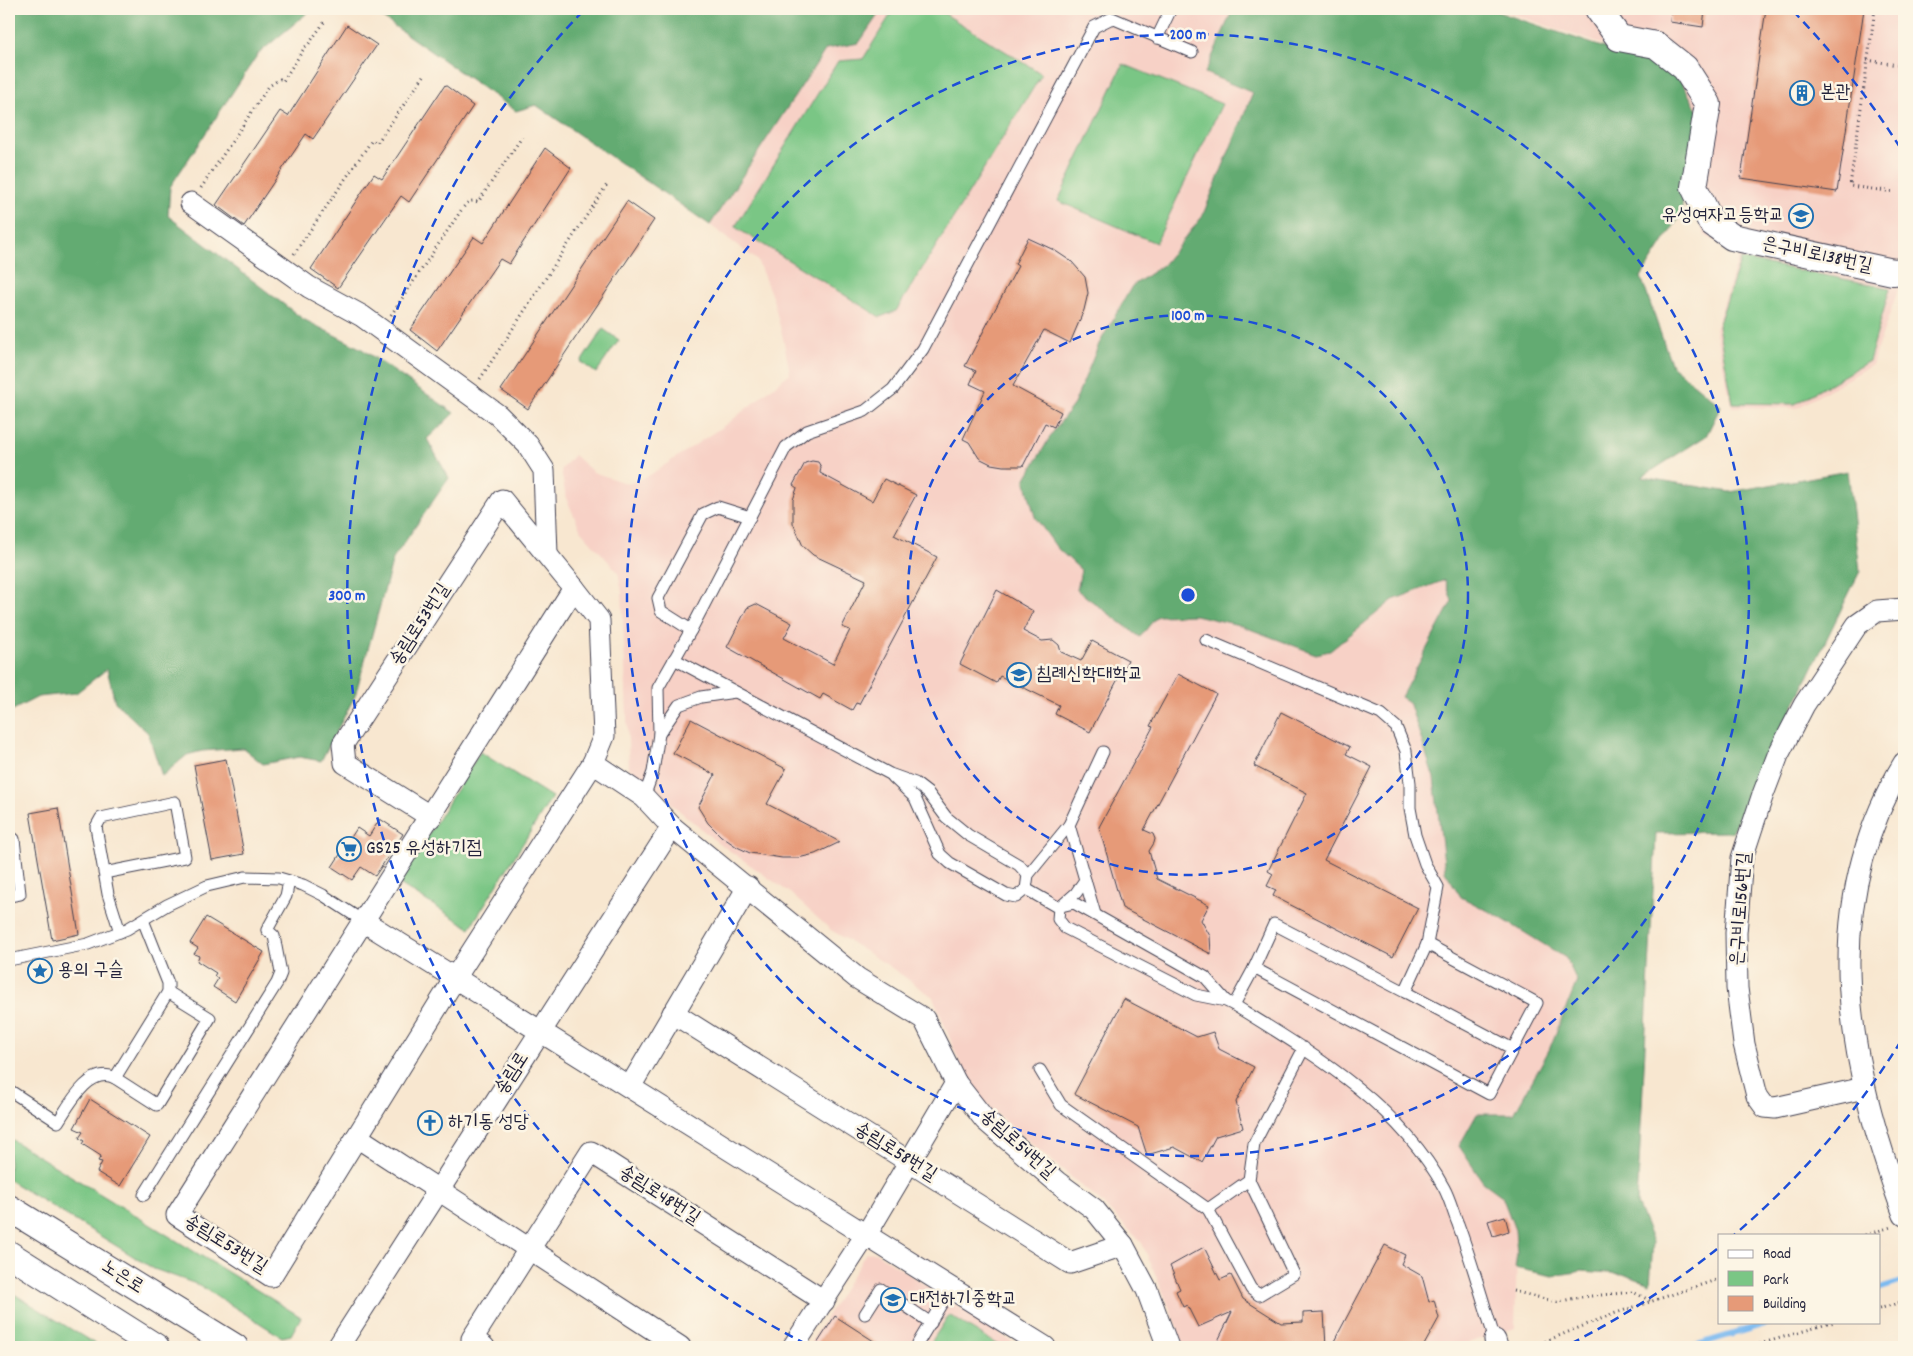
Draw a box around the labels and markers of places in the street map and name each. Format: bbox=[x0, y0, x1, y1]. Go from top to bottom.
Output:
building icon: 본관 bbox=[1789, 80, 1815, 106]
place label: 본관 bbox=[1820, 80, 1851, 107]
place label: 유성여자고등학교 bbox=[1662, 203, 1784, 230]
school or university icon: 유성여자고등학교 bbox=[1788, 203, 1814, 229]
centre of rings bbox=[1179, 586, 1197, 604]
school or university icon: 침례신학대학교 bbox=[1006, 662, 1032, 688]
place label: 침례신학대학교 bbox=[1036, 662, 1143, 689]
supermarket icon: GS25 유성하기점 bbox=[336, 836, 362, 862]
place label: GS25 유성하기점 bbox=[366, 836, 482, 863]
place icon: 용의 구슬 bbox=[27, 958, 53, 984]
place label: 용의 구슬 bbox=[58, 958, 124, 985]
church icon: 하기동 성당 bbox=[417, 1110, 443, 1136]
place label: 하기동 성당 bbox=[448, 1110, 529, 1137]
school or university icon: 대전하기중학교 bbox=[880, 1287, 906, 1313]
place label: 대전하기중학교 bbox=[910, 1287, 1017, 1314]

